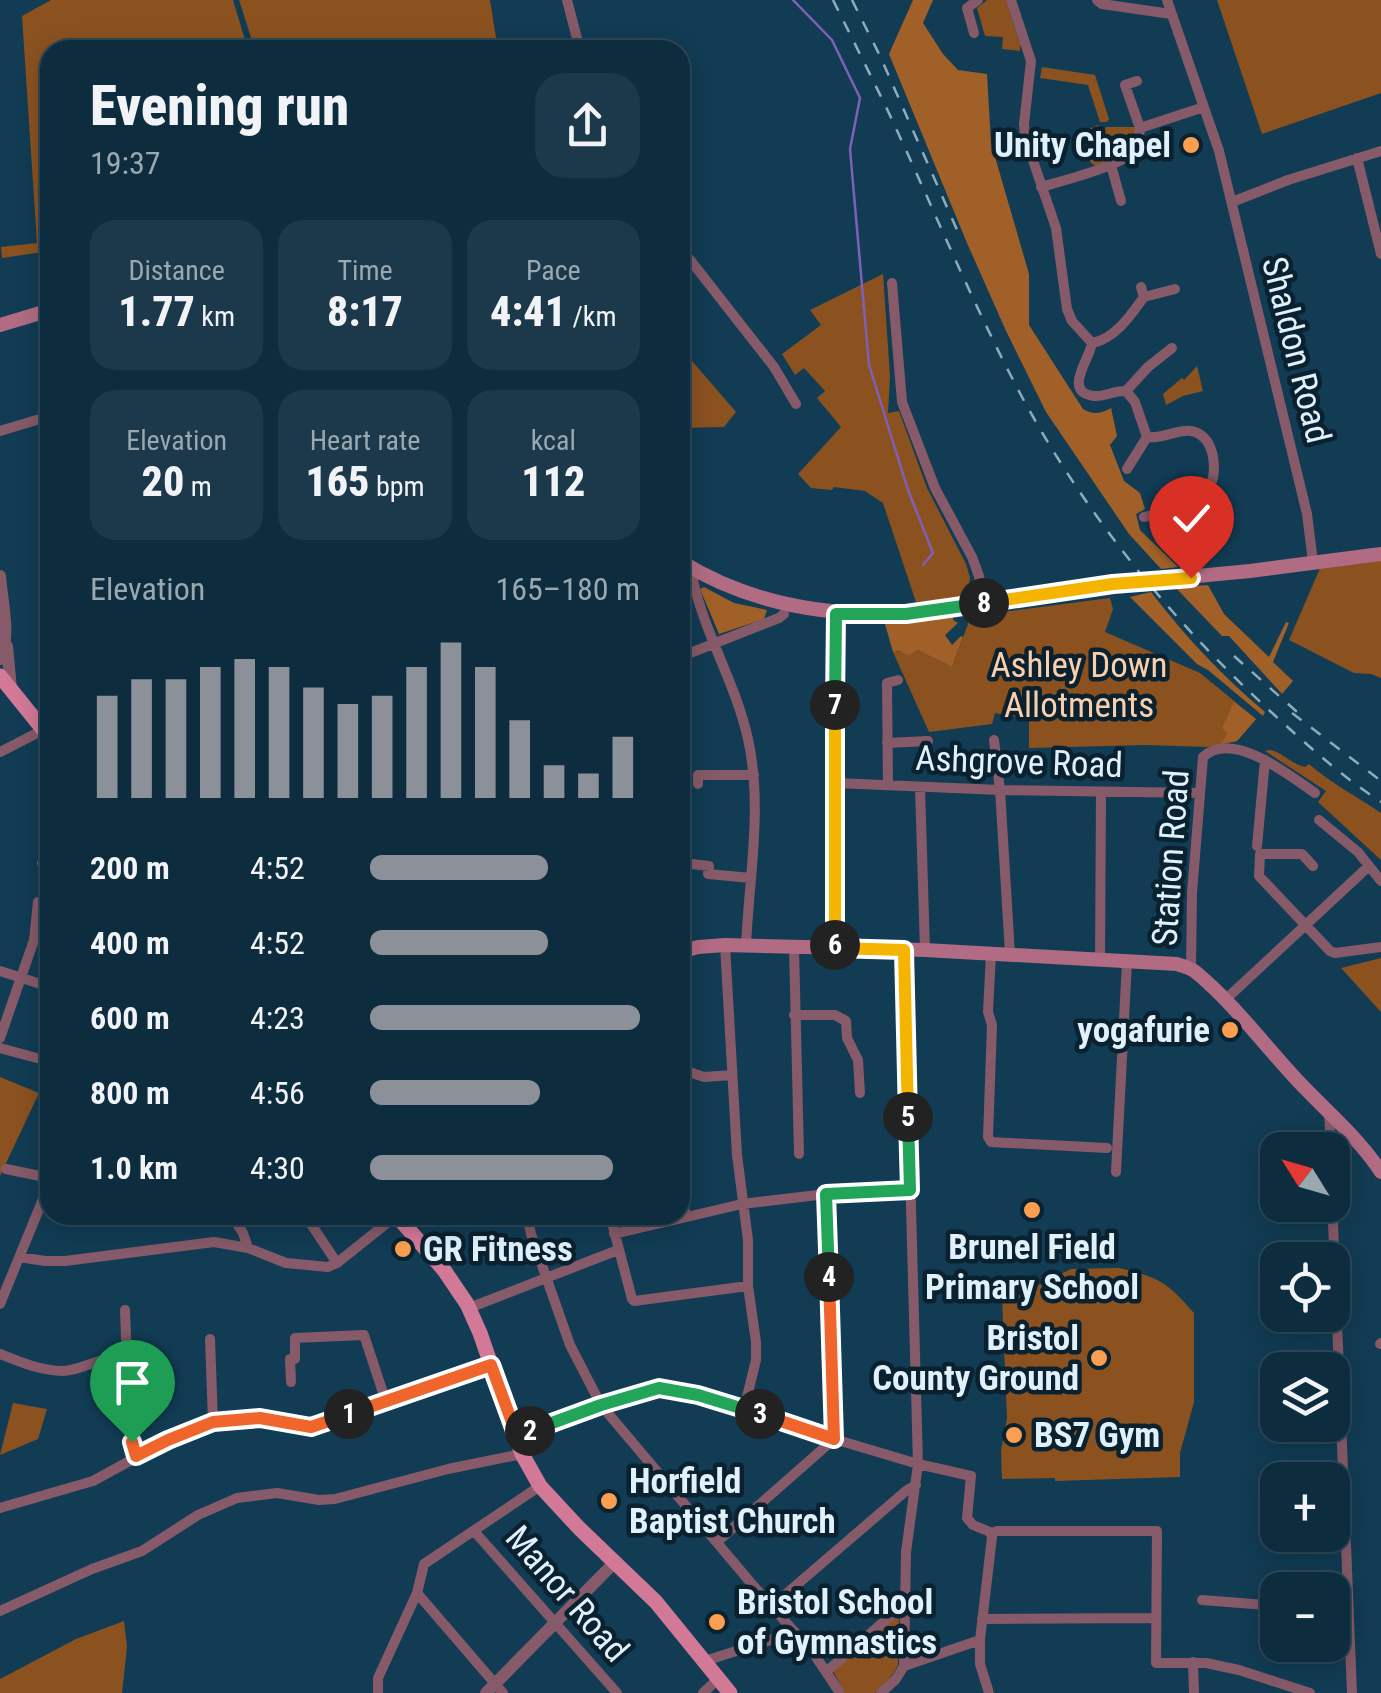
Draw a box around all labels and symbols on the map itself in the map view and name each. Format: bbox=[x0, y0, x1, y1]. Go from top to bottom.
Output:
place label: Unity Chapel bbox=[994, 125, 1171, 166]
marker: Unity Chapel bbox=[1180, 134, 1202, 156]
street label: Shaldon Road bbox=[1253, 253, 1339, 447]
pin bbox=[1149, 476, 1234, 579]
pin: 8 bbox=[959, 578, 1009, 628]
park label: Ashley Down Allotments bbox=[990, 645, 1168, 726]
pin: 7 bbox=[810, 680, 860, 730]
street label: Ashgrove Road bbox=[915, 738, 1123, 786]
street label: Station Road bbox=[1144, 769, 1198, 947]
pin: 6 bbox=[810, 920, 860, 970]
place label: yogafurie bbox=[1077, 1010, 1210, 1051]
marker: yogafurie bbox=[1219, 1019, 1241, 1041]
pin: 5 bbox=[883, 1092, 933, 1142]
north arrow bbox=[1260, 1132, 1350, 1222]
marker: Brunel Field Primary School bbox=[1021, 1199, 1043, 1221]
place label: Brunel Field Primary School bbox=[925, 1227, 1139, 1308]
place label: GR Fitness bbox=[423, 1229, 573, 1270]
marker: GR Fitness bbox=[392, 1238, 414, 1260]
pin: 4 bbox=[804, 1252, 854, 1302]
place label: Bristol County Ground bbox=[872, 1318, 1079, 1399]
pin bbox=[90, 1340, 175, 1443]
marker: Bristol County Ground bbox=[1088, 1347, 1110, 1369]
pin: 1 bbox=[324, 1389, 374, 1439]
pin: 3 bbox=[735, 1389, 785, 1439]
pin: 2 bbox=[505, 1406, 555, 1456]
place label: BS7 Gym bbox=[1034, 1415, 1160, 1456]
marker: BS7 Gym bbox=[1003, 1424, 1025, 1446]
place label: Horfield Baptist Church bbox=[629, 1461, 836, 1542]
marker: Horfield Baptist Church bbox=[598, 1490, 620, 1512]
street label: Manor Road bbox=[497, 1518, 637, 1670]
place label: Bristol School of Gymnastics bbox=[737, 1582, 937, 1663]
marker: Bristol School of Gymnastics bbox=[706, 1611, 728, 1633]

